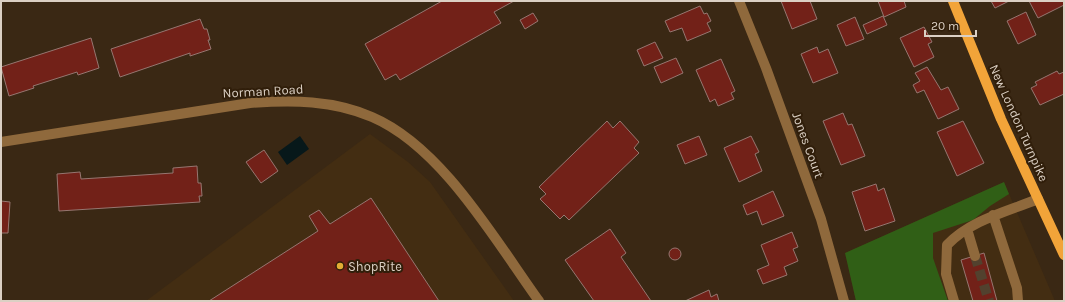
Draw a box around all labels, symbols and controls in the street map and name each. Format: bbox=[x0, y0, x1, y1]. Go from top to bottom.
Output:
scale bar bbox=[925, 12, 976, 38]
text: 20 m bbox=[931, 19, 959, 33]
street label: New London Turnpike bbox=[986, 62, 1052, 184]
street label: Norman Road bbox=[222, 81, 304, 101]
street label: Jones Court bbox=[789, 110, 827, 180]
place label: ShopRite bbox=[348, 259, 402, 274]
marker: ShopRite bbox=[335, 261, 345, 271]

